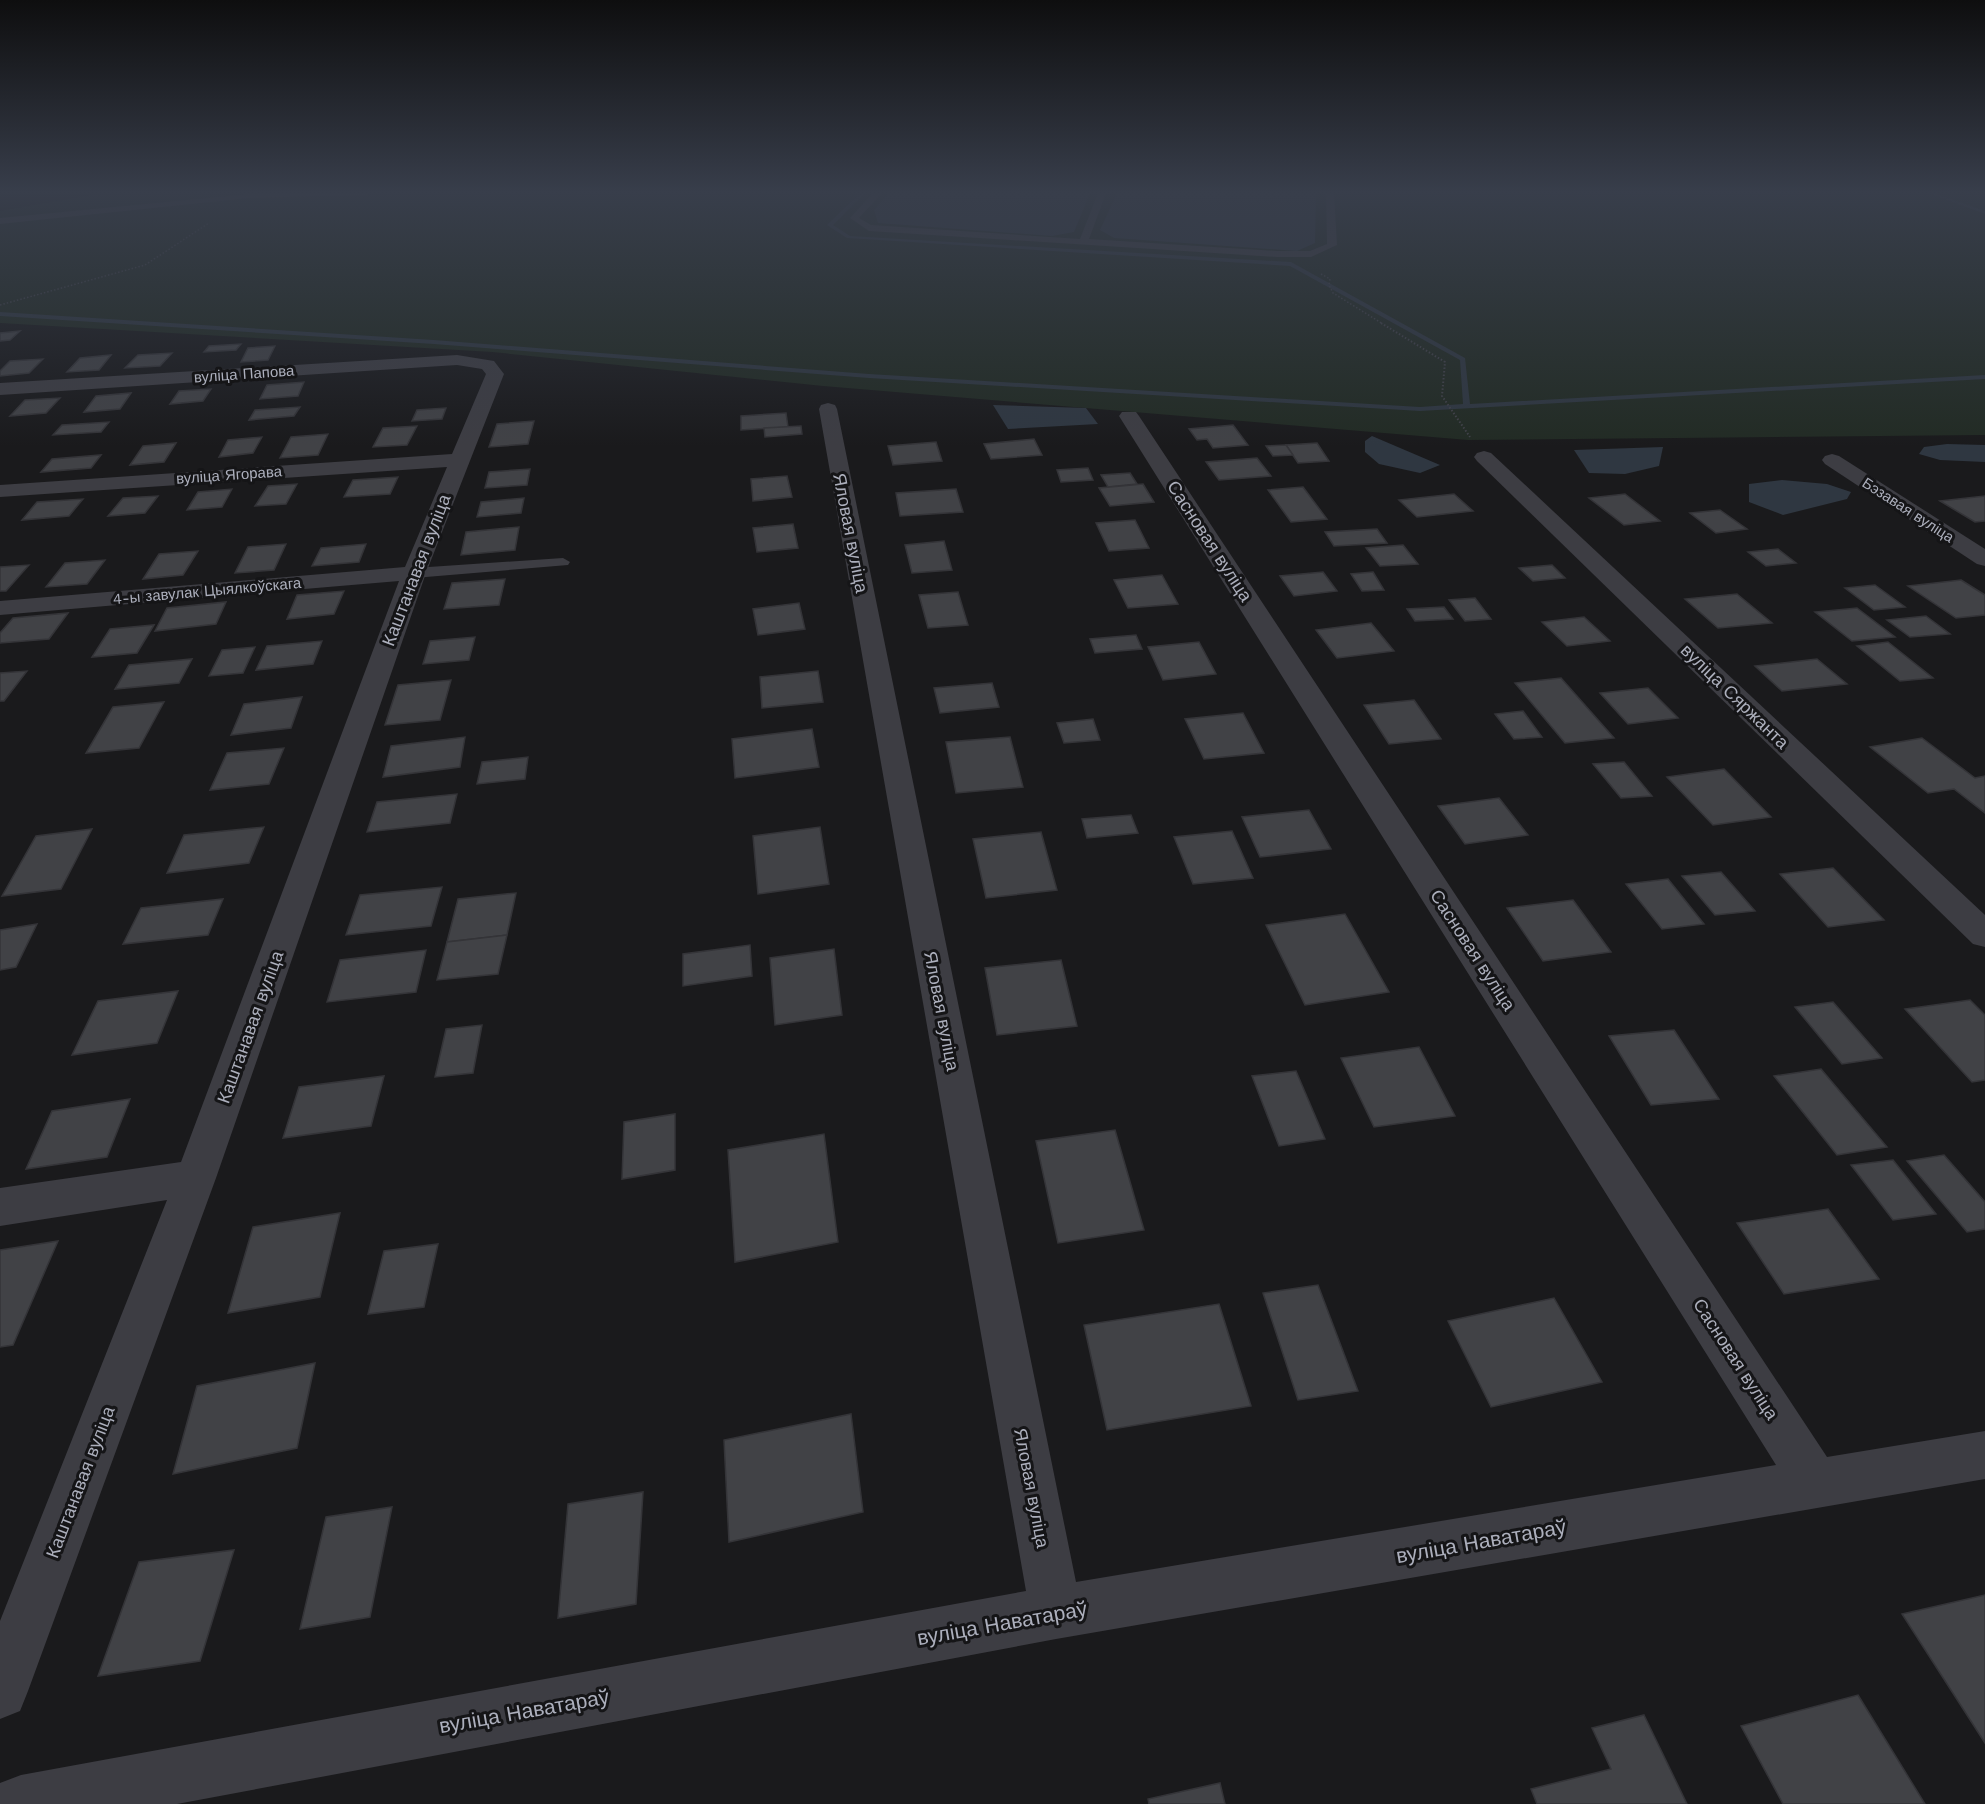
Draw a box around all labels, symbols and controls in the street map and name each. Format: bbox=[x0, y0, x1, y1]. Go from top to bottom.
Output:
street label: вуліца Папова bbox=[193, 361, 295, 386]
street label: вуліца Ягорава bbox=[175, 462, 283, 488]
street label: Яловая вуліца bbox=[829, 471, 873, 596]
street label: Бэзавая вуліца bbox=[1859, 474, 1958, 547]
street label: Сасновая вуліца bbox=[1163, 477, 1257, 606]
street label: Каштанавая вуліца bbox=[377, 490, 455, 649]
street label: 4-ы завулак Цыялкоўскага bbox=[112, 574, 303, 608]
street label: вуліца Сяржанта bbox=[1677, 639, 1794, 753]
street label: Сасновая вуліца bbox=[1426, 886, 1520, 1015]
street label: Каштанавая вуліца bbox=[213, 947, 288, 1106]
street label: Яловая вуліца bbox=[920, 949, 964, 1074]
street label: Сасновая вуліца bbox=[1689, 1295, 1783, 1424]
street label: Каштанавая вуліца bbox=[41, 1402, 119, 1561]
street label: Яловая вуліца bbox=[1010, 1426, 1054, 1551]
street label: вуліца Наватараў bbox=[1394, 1514, 1569, 1568]
street label: вуліца Наватараў bbox=[915, 1596, 1090, 1650]
street label: вуліца Наватараў bbox=[437, 1684, 612, 1738]

